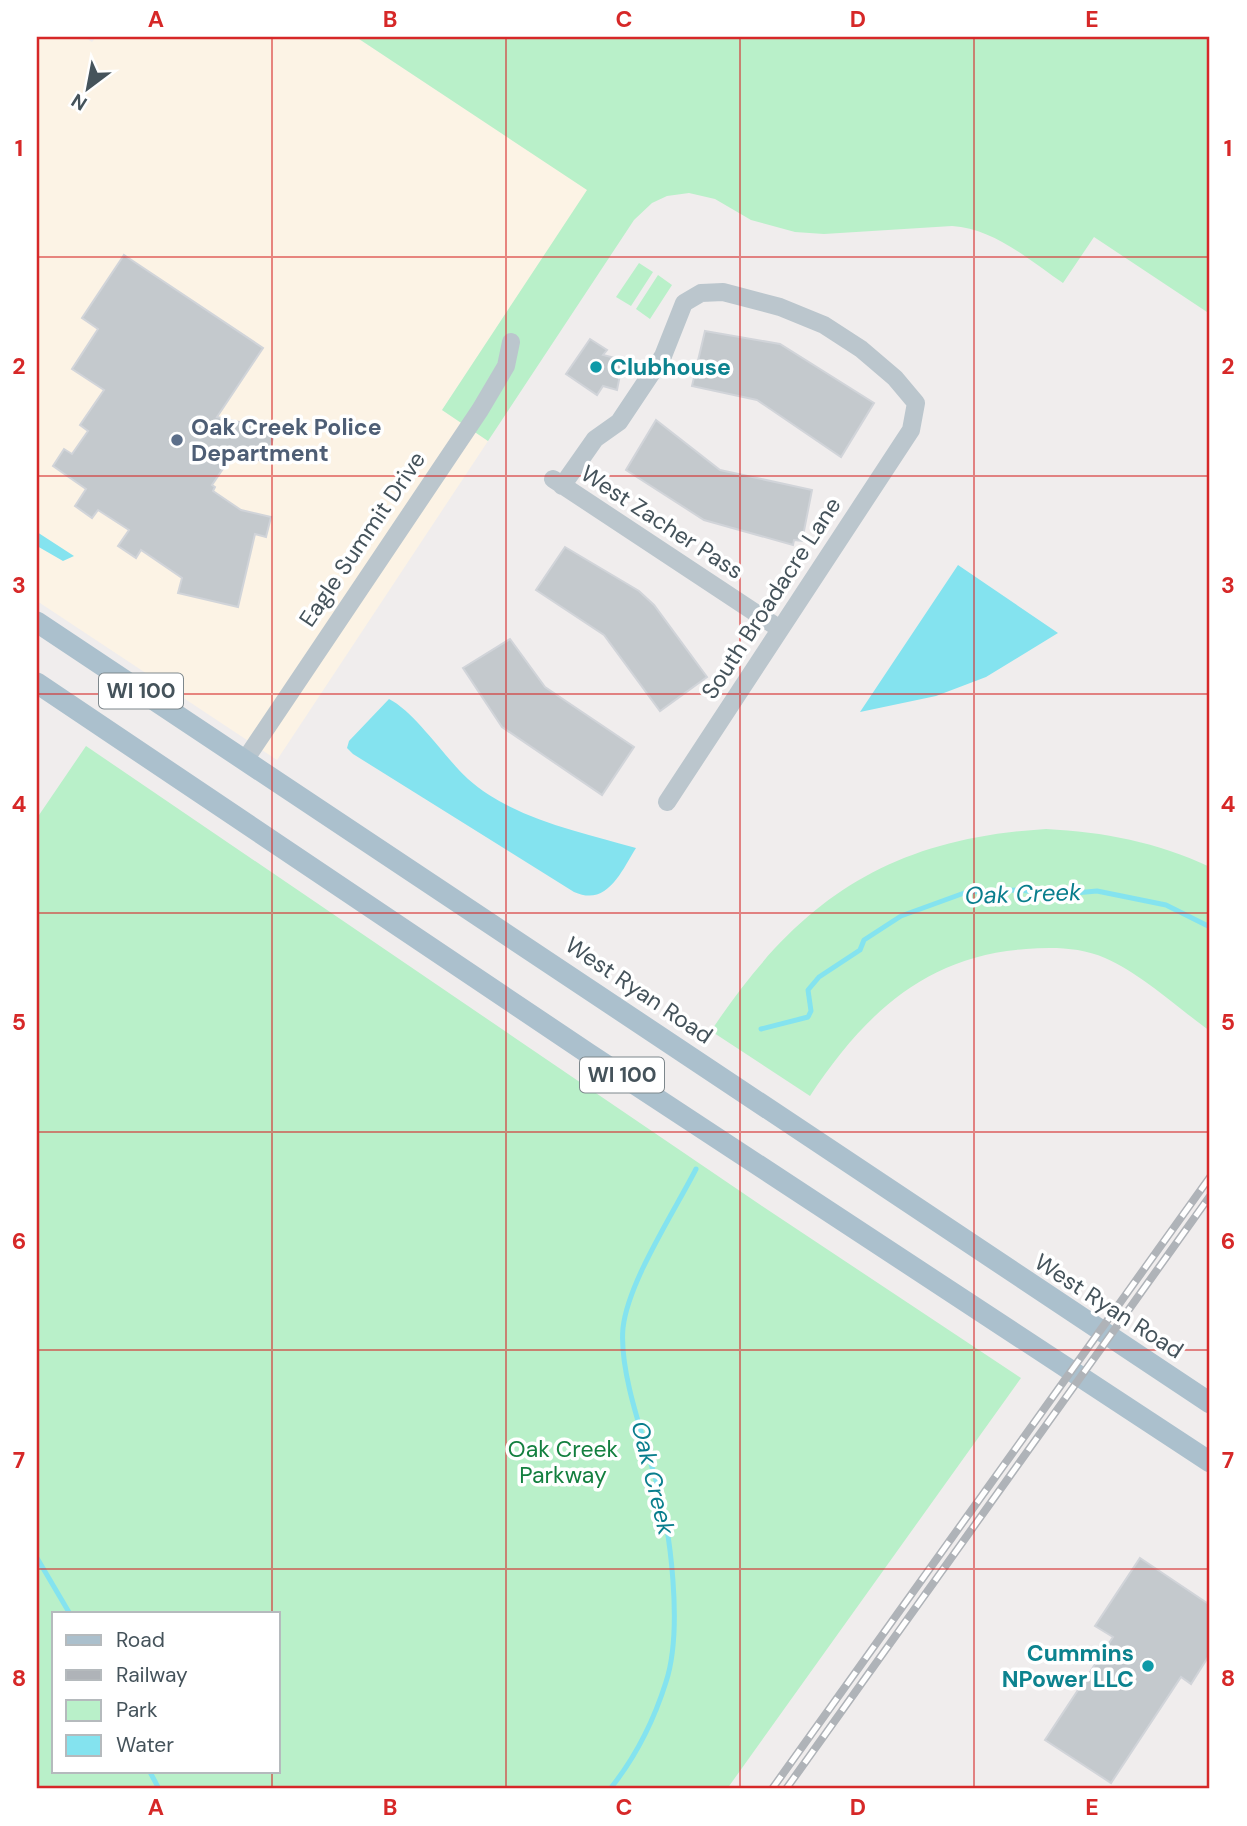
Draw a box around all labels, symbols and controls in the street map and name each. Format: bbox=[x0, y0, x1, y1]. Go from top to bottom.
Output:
text: A bbox=[148, 4, 164, 34]
text: B bbox=[383, 4, 397, 34]
text: C bbox=[616, 4, 632, 34]
text: D bbox=[850, 4, 866, 34]
text: E bbox=[1085, 4, 1099, 34]
north arrow bbox=[52, 52, 122, 122]
text: N bbox=[67, 88, 92, 116]
text: 1 bbox=[15, 133, 23, 163]
text: 1 bbox=[1224, 133, 1232, 163]
text: 2 bbox=[12, 351, 26, 381]
text: 2 bbox=[1221, 351, 1235, 381]
place label: Clubhouse bbox=[610, 352, 731, 382]
marker: Clubhouse bbox=[588, 359, 604, 375]
place label: Oak Creek Police Department bbox=[191, 412, 382, 468]
marker: Oak Creek Police Department bbox=[169, 432, 185, 448]
street label: Eagle Summit Drive bbox=[292, 446, 432, 632]
street label: West Zacher Pass bbox=[575, 458, 749, 586]
street label: South Broadacre Lane bbox=[694, 491, 848, 705]
text: 3 bbox=[12, 570, 26, 600]
text: 3 bbox=[1221, 570, 1235, 600]
road number: WI 100 bbox=[99, 674, 183, 708]
text: 4 bbox=[12, 789, 27, 819]
text: 4 bbox=[1221, 789, 1236, 819]
water label: Oak Creek bbox=[964, 876, 1082, 911]
street label: West Ryan Road bbox=[560, 930, 718, 1050]
text: 5 bbox=[12, 1007, 26, 1037]
text: 5 bbox=[1221, 1007, 1235, 1037]
road number: WI 100 bbox=[580, 1058, 664, 1092]
text: 6 bbox=[12, 1226, 26, 1256]
text: 6 bbox=[1221, 1226, 1235, 1256]
street label: West Ryan Road bbox=[1029, 1247, 1189, 1365]
water label: Oak Creek bbox=[624, 1418, 683, 1539]
park label: Oak Creek Parkway bbox=[508, 1434, 619, 1490]
text: 7 bbox=[13, 1445, 25, 1475]
text: 7 bbox=[1222, 1445, 1234, 1475]
legend bbox=[52, 1612, 280, 1773]
text: Road bbox=[116, 1626, 165, 1654]
place label: Cummins NPower LLC bbox=[1002, 1638, 1134, 1694]
marker: Cummins NPower LLC bbox=[1140, 1658, 1156, 1674]
text: Railway bbox=[116, 1661, 188, 1689]
text: 8 bbox=[12, 1663, 26, 1693]
text: 8 bbox=[1221, 1663, 1235, 1693]
text: Park bbox=[116, 1696, 158, 1724]
text: Water bbox=[116, 1731, 174, 1759]
text: A bbox=[148, 1792, 164, 1822]
text: B bbox=[383, 1792, 397, 1822]
text: C bbox=[616, 1792, 632, 1822]
text: D bbox=[850, 1792, 866, 1822]
text: E bbox=[1085, 1792, 1099, 1822]

